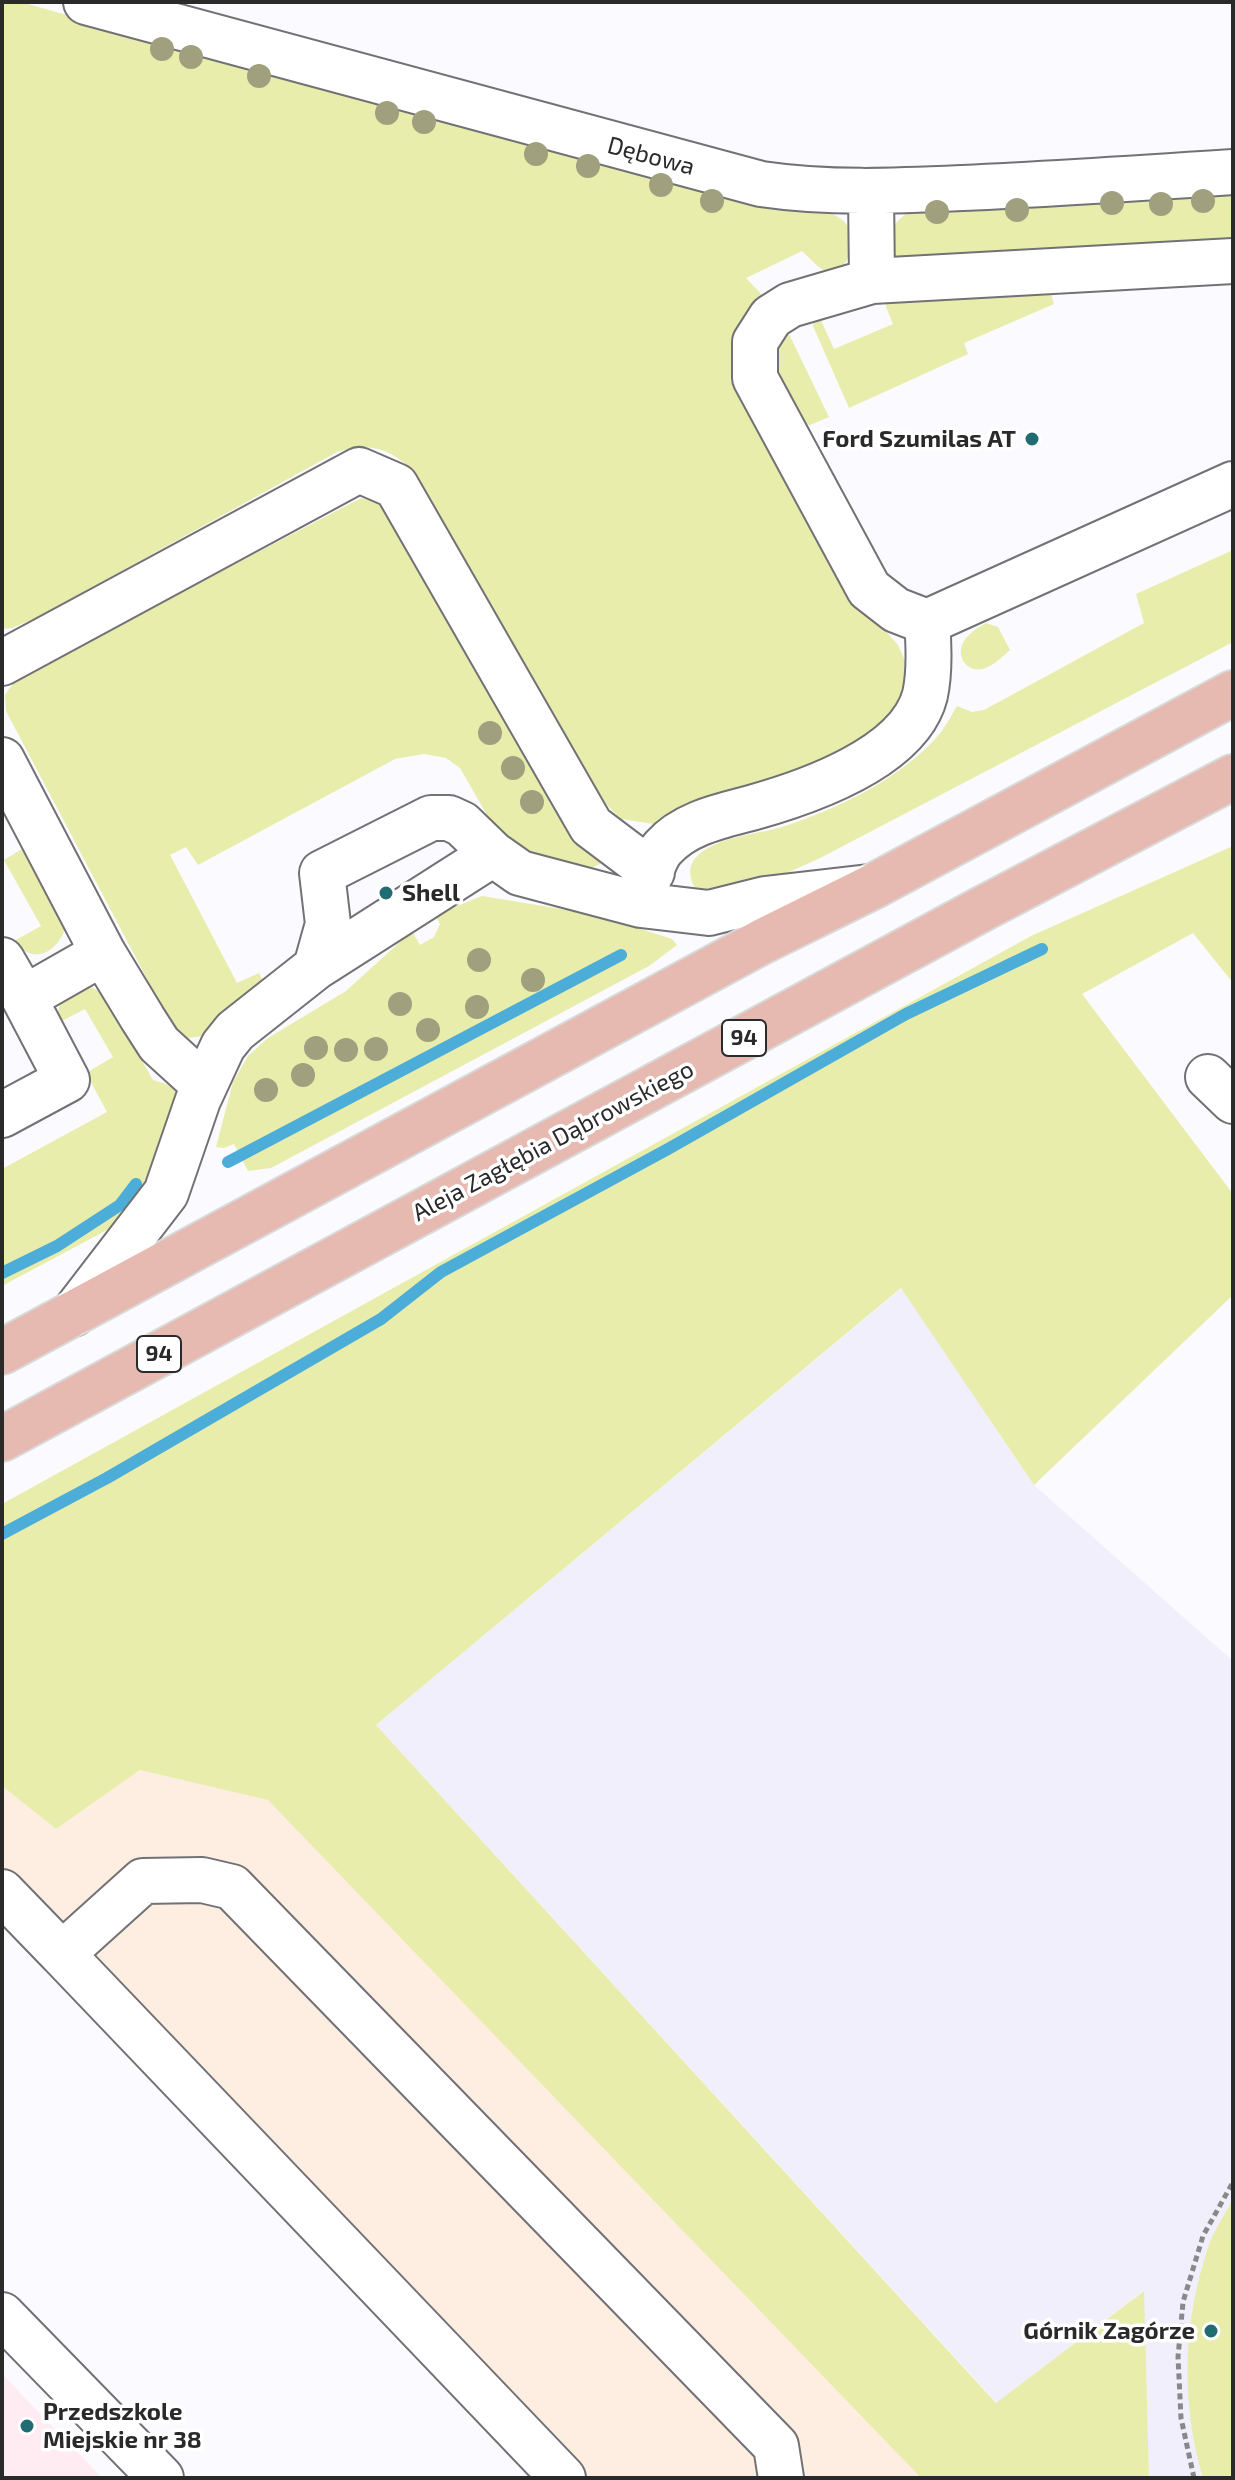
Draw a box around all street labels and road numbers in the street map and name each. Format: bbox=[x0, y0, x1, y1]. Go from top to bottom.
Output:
street label: Dębowa bbox=[604, 131, 698, 181]
road number: 94 bbox=[722, 1020, 766, 1056]
street label: Aleja Zagłębia Dąbrowskiego bbox=[408, 1055, 698, 1227]
road number: 94 bbox=[137, 1336, 181, 1372]

